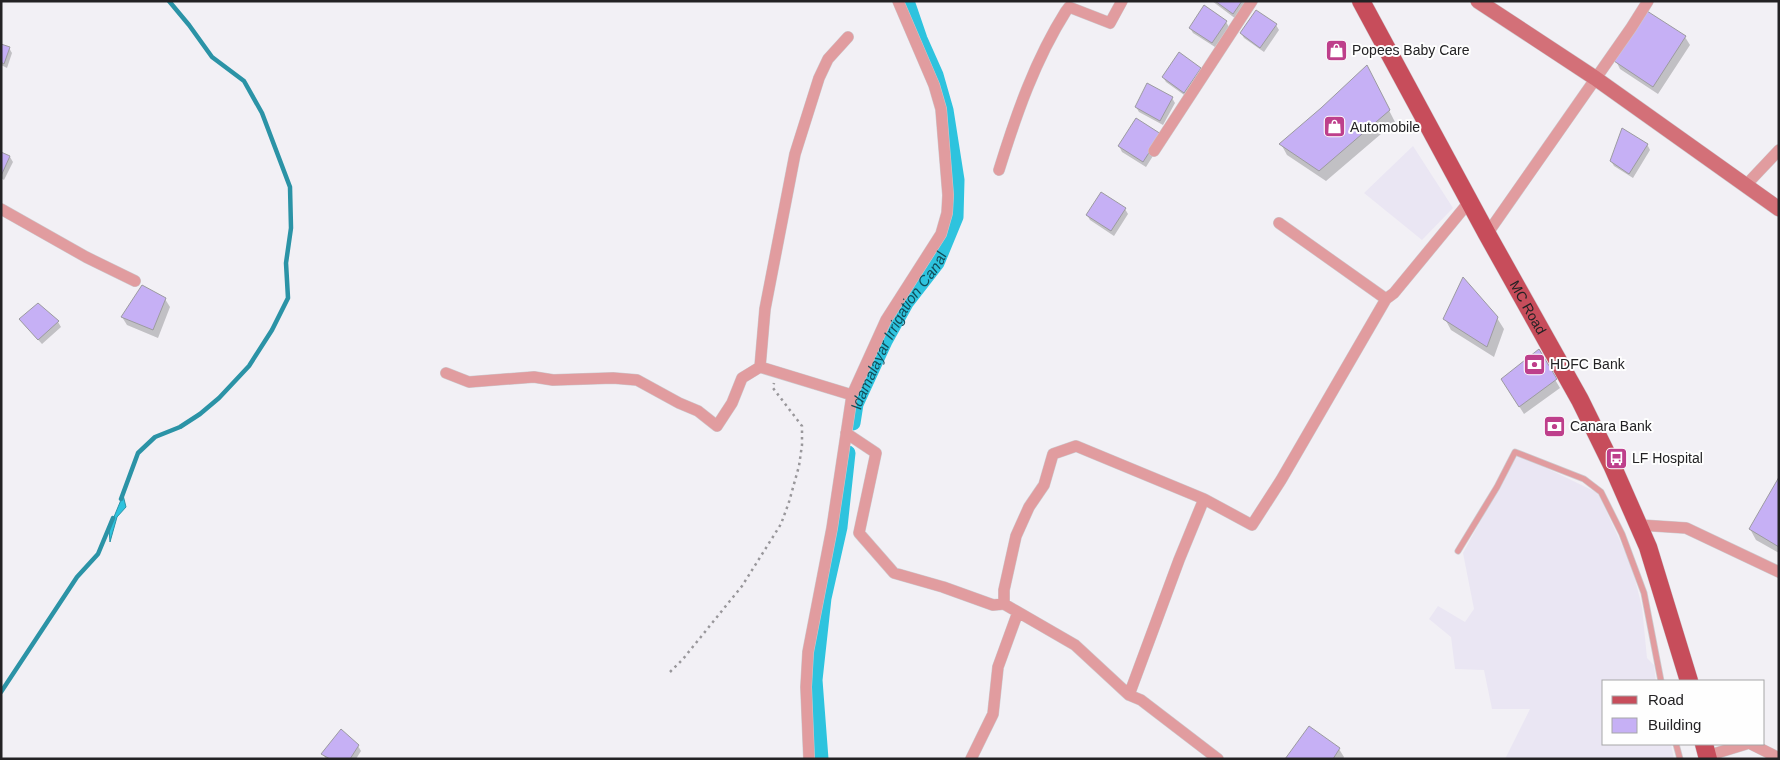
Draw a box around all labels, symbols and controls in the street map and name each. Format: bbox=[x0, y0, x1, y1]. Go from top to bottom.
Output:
shop icon: Popees Baby Care bbox=[1324, 38, 1348, 62]
place label: Popees Baby Care bbox=[1352, 42, 1470, 58]
shop icon: Automobile bbox=[1322, 115, 1346, 139]
place label: Automobile bbox=[1350, 119, 1420, 135]
water label: Idamalayar Irrigation Canal bbox=[847, 249, 949, 411]
street label: MC Road bbox=[1507, 278, 1550, 337]
bank icon: HDFC Bank bbox=[1522, 352, 1546, 376]
place label: HDFC Bank bbox=[1550, 356, 1626, 372]
bank icon: Canara Bank bbox=[1542, 414, 1566, 438]
place label: Canara Bank bbox=[1570, 418, 1653, 434]
bus stop icon: LF Hospital bbox=[1604, 446, 1628, 470]
place label: LF Hospital bbox=[1632, 450, 1703, 466]
legend bbox=[1602, 680, 1765, 745]
text: Road bbox=[1648, 691, 1684, 708]
text: Building bbox=[1648, 716, 1701, 733]

